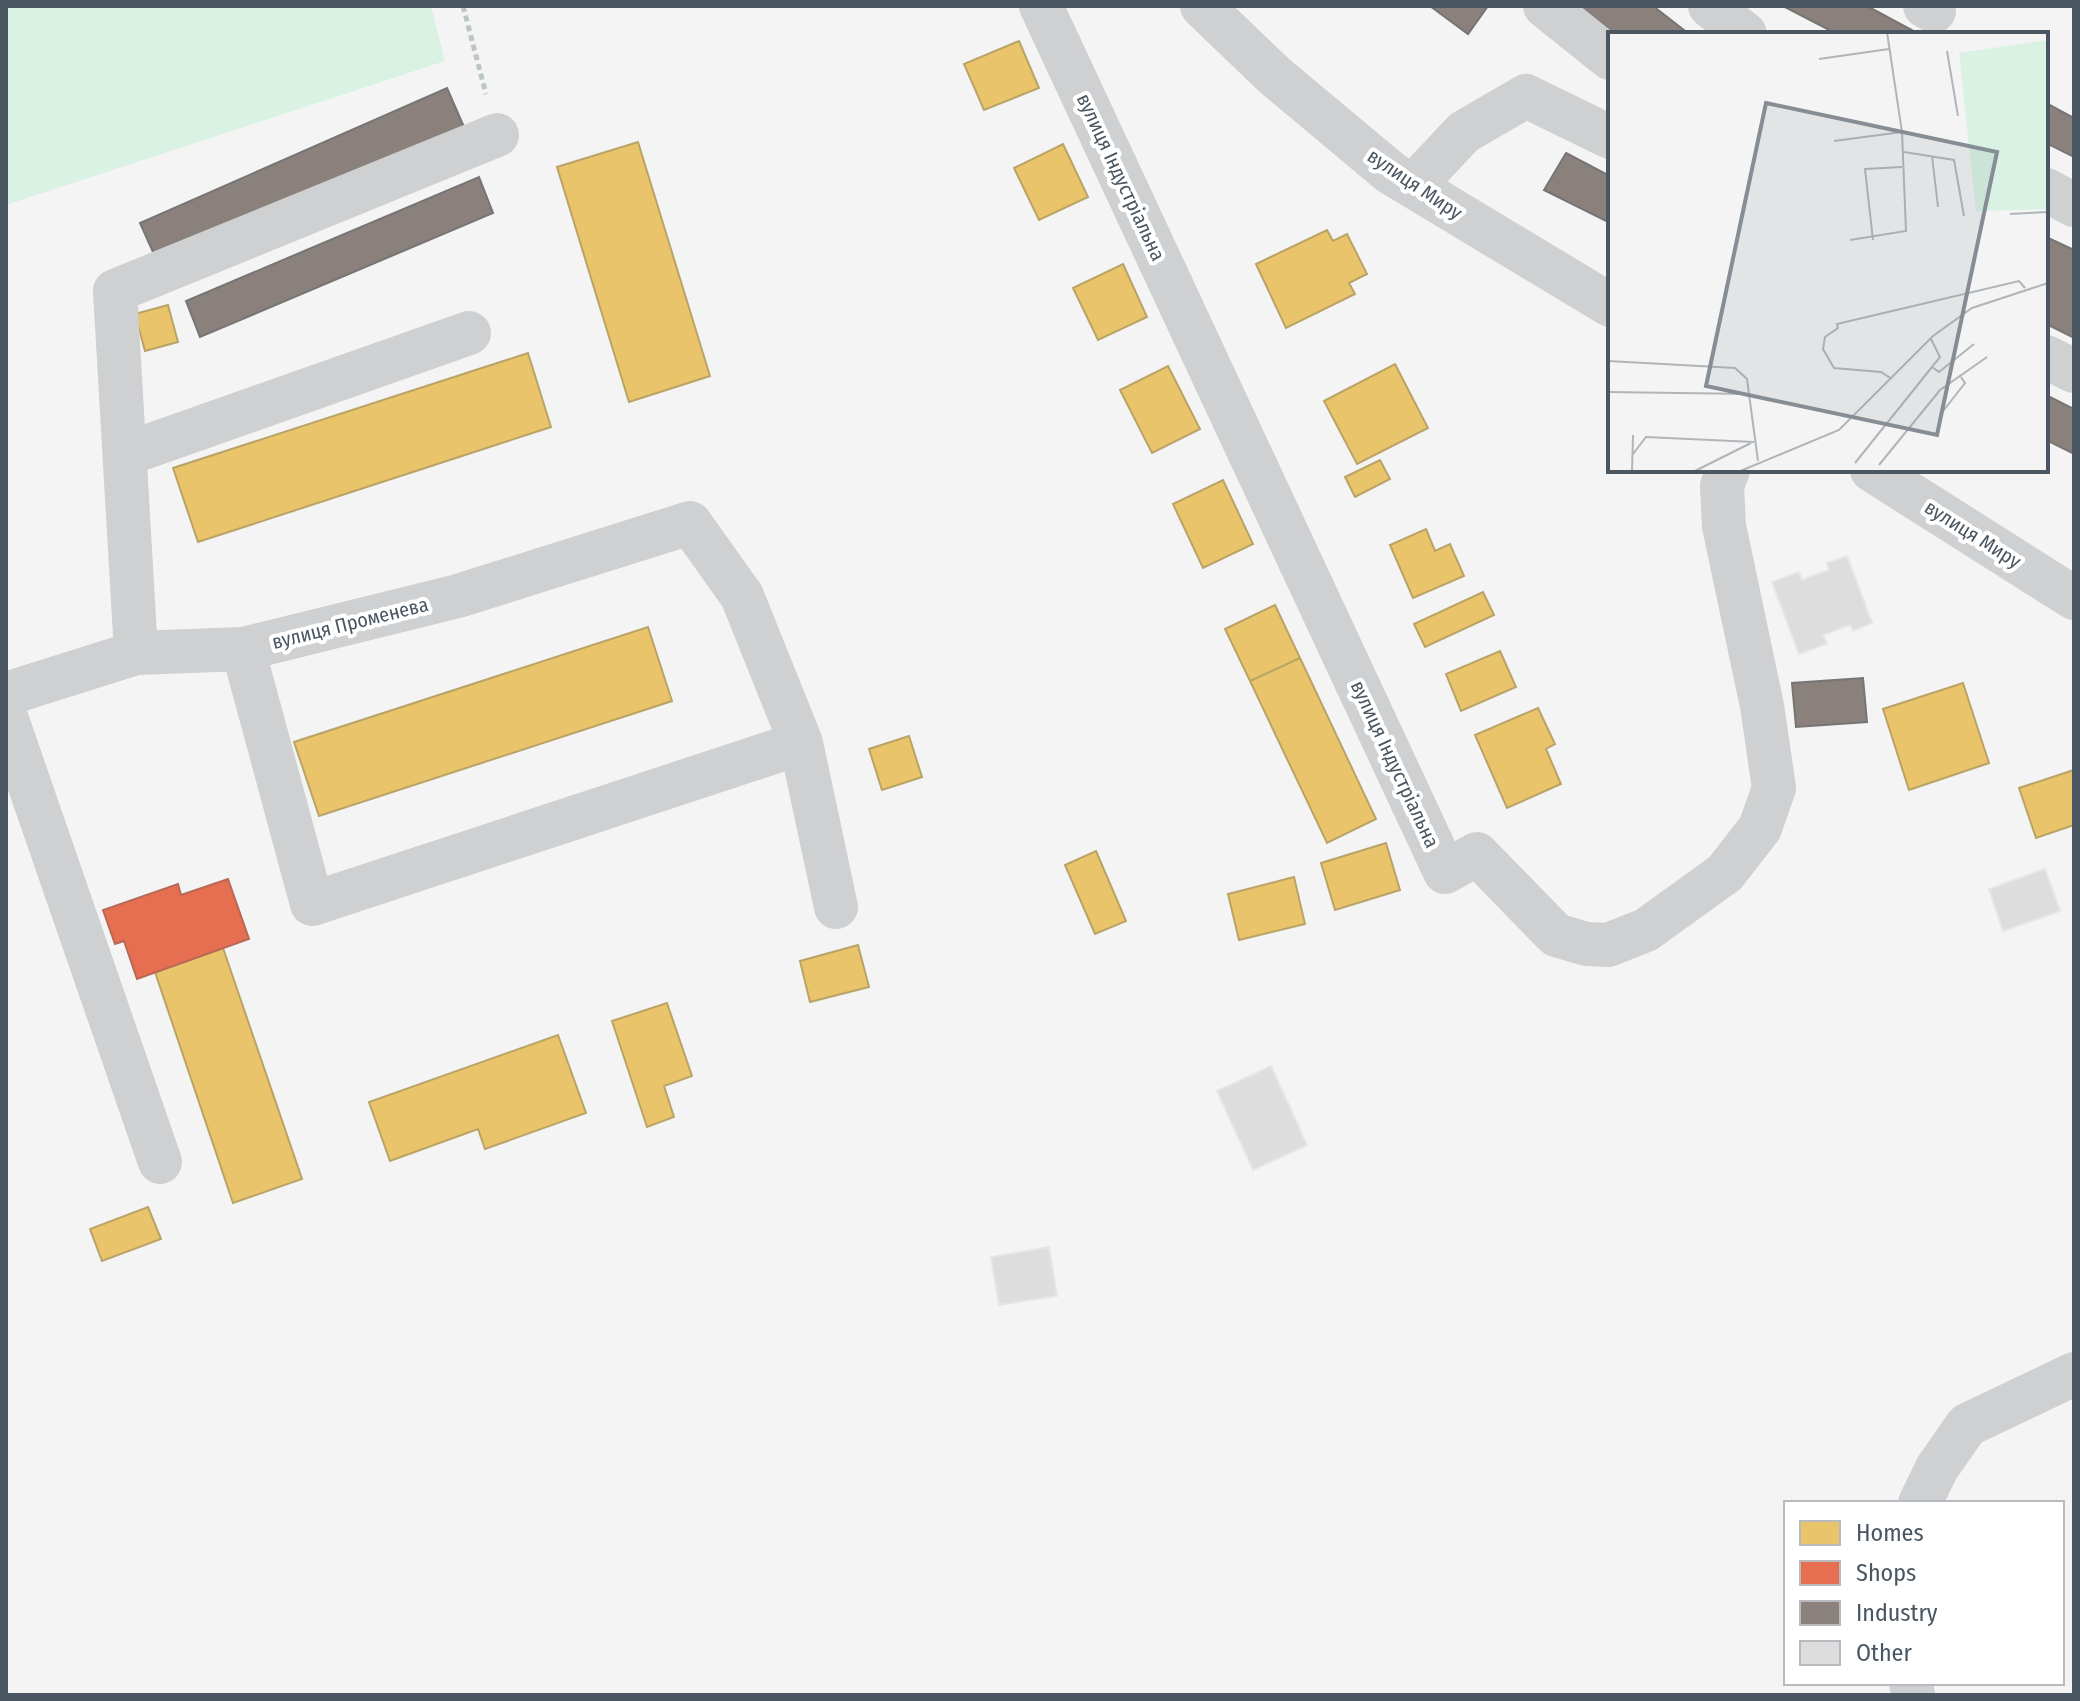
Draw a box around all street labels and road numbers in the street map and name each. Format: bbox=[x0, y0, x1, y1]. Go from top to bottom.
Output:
street label: вулиця Індустріальна bbox=[1072, 90, 1170, 264]
street label: вулиця Миру bbox=[1363, 144, 1467, 225]
street label: вулиця Миру bbox=[1920, 495, 2026, 573]
street label: вулиця Променева bbox=[269, 592, 431, 654]
street label: вулиця Індустріальна bbox=[1346, 677, 1444, 851]

